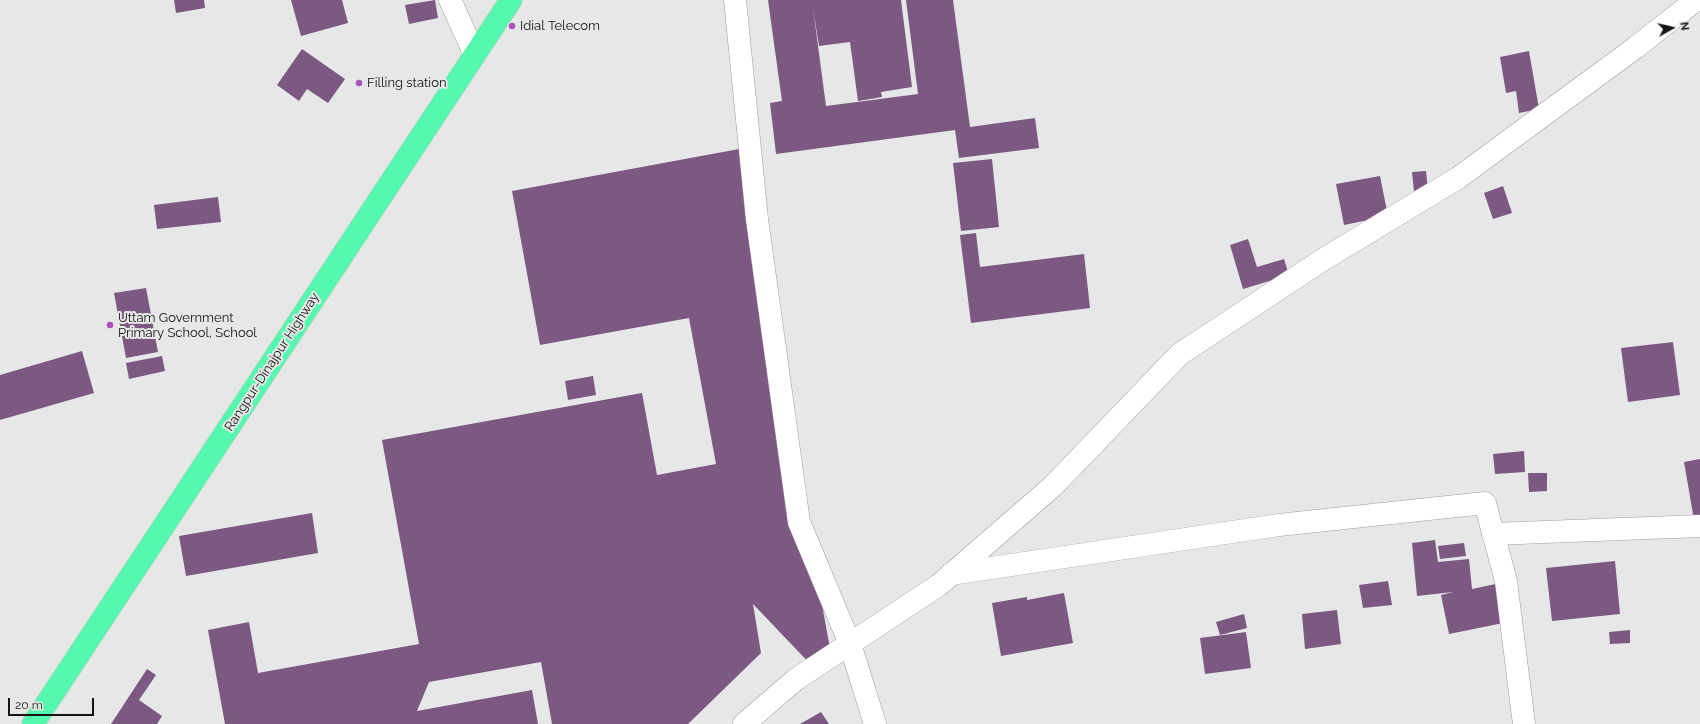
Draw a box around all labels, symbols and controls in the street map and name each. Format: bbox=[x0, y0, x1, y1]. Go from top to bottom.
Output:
north arrow bbox=[1652, 8, 1692, 48]
place label: Idial Telecom bbox=[520, 18, 600, 34]
marker: Idial Telecom bbox=[507, 21, 517, 31]
text: N bbox=[1677, 21, 1691, 31]
place label: Filling station bbox=[367, 75, 446, 91]
marker: Filling station bbox=[354, 78, 364, 88]
street label: Rangpur-Dinajpur Highway bbox=[221, 290, 323, 434]
place label: Uttam Government Primary School, School bbox=[118, 310, 257, 341]
marker: Uttam Government Primary School, School bbox=[105, 320, 115, 330]
scale bar bbox=[10, 690, 96, 716]
text: 20 m bbox=[15, 698, 43, 712]

